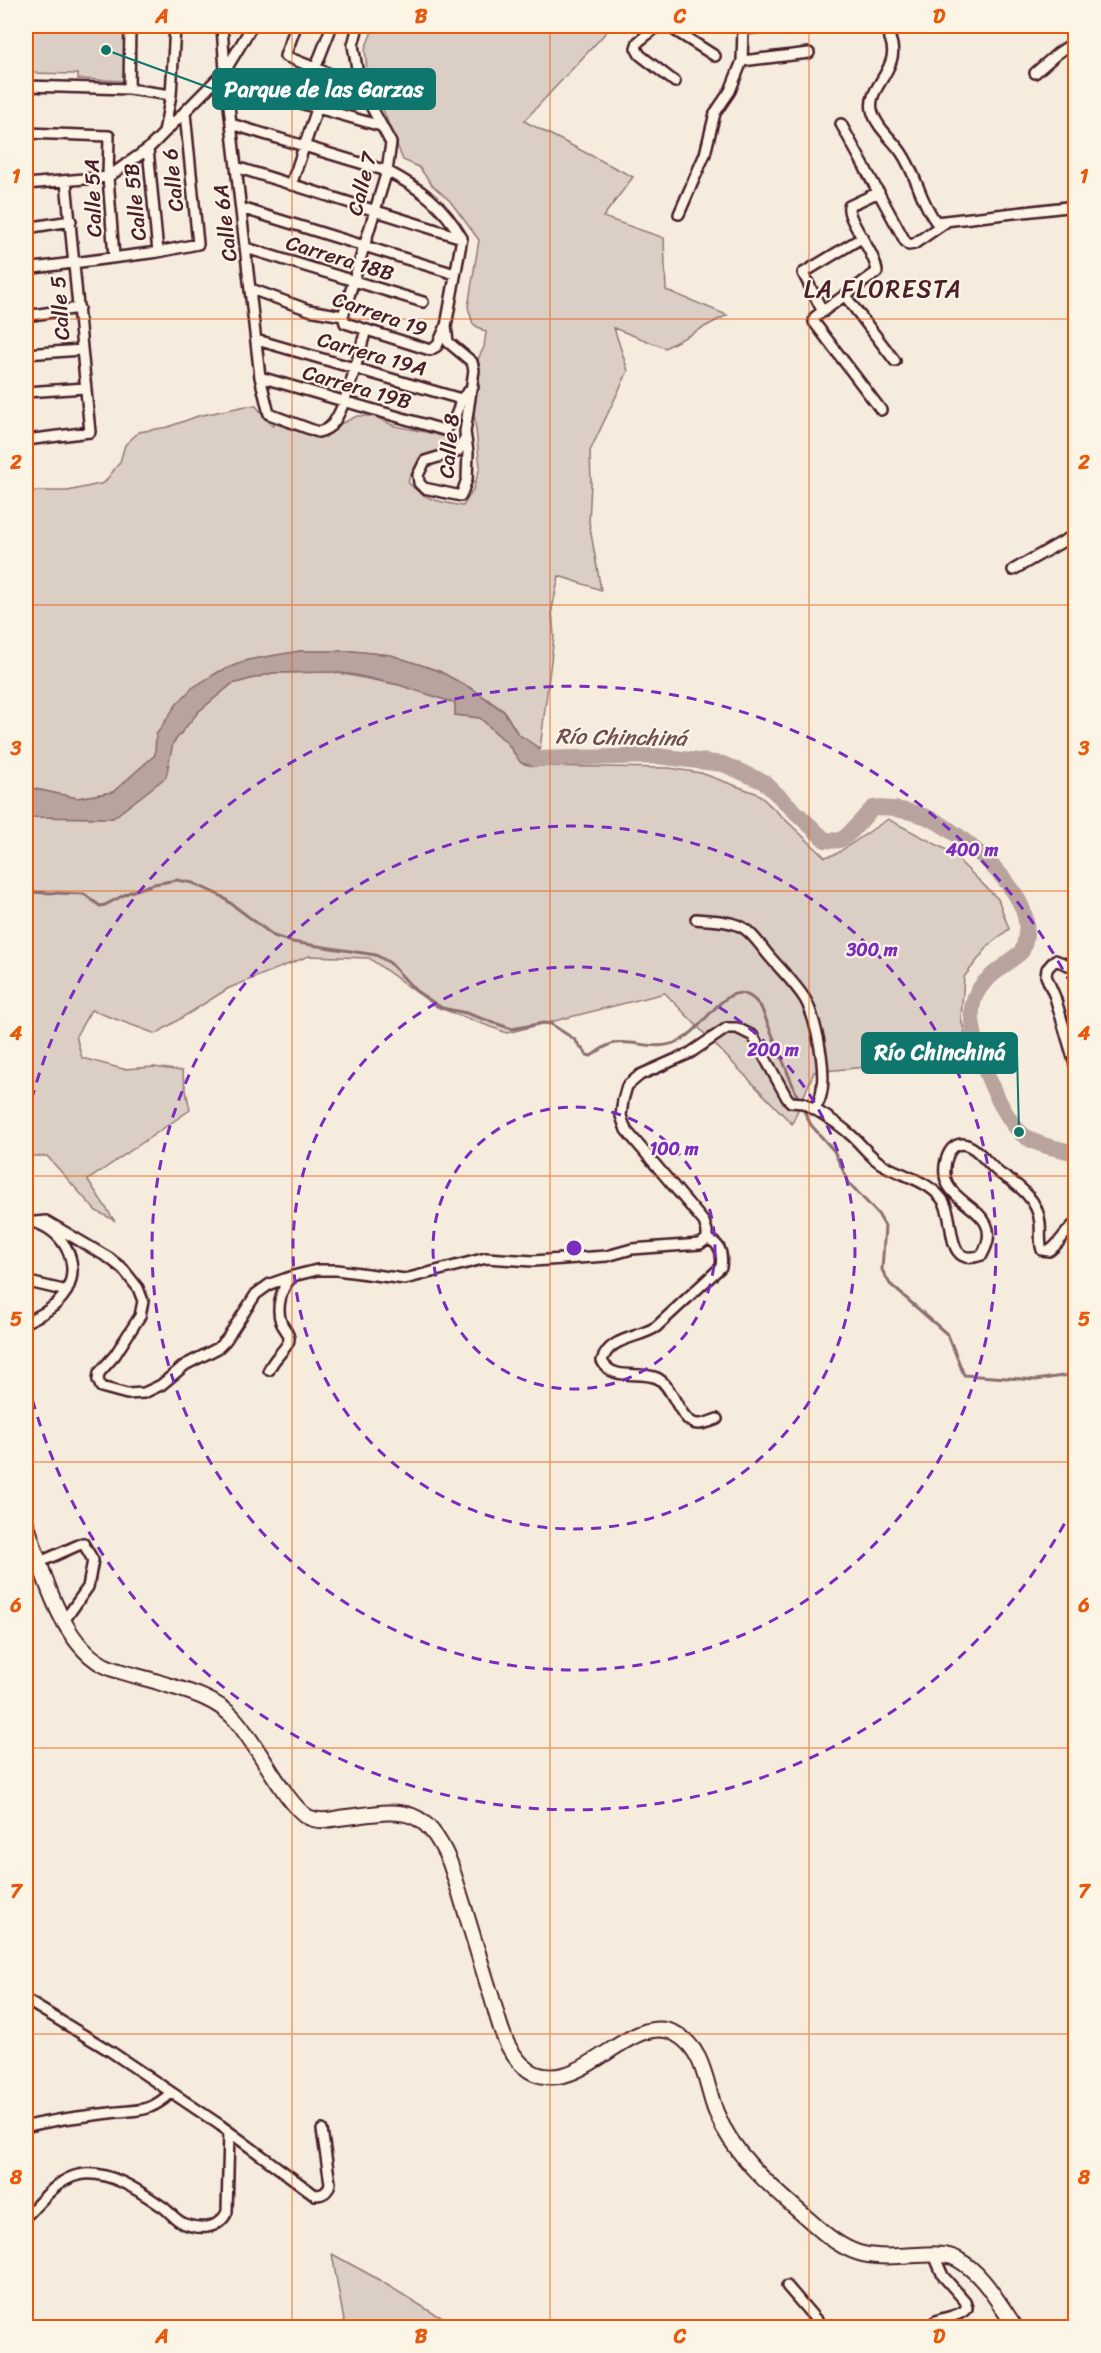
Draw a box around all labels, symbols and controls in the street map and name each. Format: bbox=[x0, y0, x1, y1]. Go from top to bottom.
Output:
text: A bbox=[154, 0, 169, 34]
text: B bbox=[415, 0, 428, 34]
text: C bbox=[673, 0, 687, 34]
text: D bbox=[933, 0, 946, 34]
callout: Parque de las Garzas bbox=[213, 69, 435, 109]
text: Parque de las Garzas bbox=[224, 70, 425, 109]
street label: Calle 6 bbox=[151, 146, 195, 214]
street label: Calle 7 bbox=[336, 146, 389, 220]
street label: Calle 5A bbox=[73, 158, 113, 238]
text: 1 bbox=[12, 159, 21, 194]
text: 1 bbox=[1080, 159, 1089, 194]
street label: Calle 5B bbox=[112, 161, 158, 243]
street label: Calle 6A bbox=[201, 182, 249, 264]
street label: Carrera 18B bbox=[281, 224, 399, 292]
district label: LA FLORESTA bbox=[804, 268, 962, 310]
street label: Calle 5 bbox=[39, 274, 81, 342]
street label: Carrera 19 bbox=[327, 280, 433, 348]
street label: Carrera 19A bbox=[313, 320, 431, 388]
street label: Carrera 19B bbox=[298, 353, 416, 421]
street label: Calle 8 bbox=[427, 412, 471, 480]
text: 2 bbox=[9, 445, 22, 480]
text: 2 bbox=[1077, 445, 1090, 480]
water label: Río Chinchiná bbox=[555, 716, 691, 758]
text: 3 bbox=[10, 731, 22, 766]
text: 3 bbox=[1078, 731, 1090, 766]
text: 400 m bbox=[945, 834, 998, 866]
text: 300 m bbox=[845, 934, 898, 966]
text: 4 bbox=[9, 1016, 23, 1051]
text: 4 bbox=[1077, 1016, 1091, 1051]
callout: Río Chinchiná bbox=[862, 1033, 1017, 1073]
text: Río Chinchiná bbox=[874, 1033, 1006, 1072]
text: 200 m bbox=[746, 1034, 799, 1066]
text: 100 m bbox=[650, 1133, 699, 1165]
centre of rings bbox=[564, 1238, 584, 1258]
text: 5 bbox=[10, 1302, 22, 1337]
text: 5 bbox=[1078, 1302, 1090, 1337]
text: 6 bbox=[9, 1588, 22, 1623]
text: 6 bbox=[1077, 1588, 1090, 1623]
text: 7 bbox=[10, 1874, 23, 1909]
text: 7 bbox=[1078, 1874, 1091, 1909]
text: 8 bbox=[9, 2160, 23, 2195]
text: 8 bbox=[1077, 2160, 1091, 2195]
text: A bbox=[154, 2319, 169, 2353]
text: B bbox=[415, 2319, 428, 2353]
text: C bbox=[673, 2319, 687, 2353]
text: D bbox=[933, 2319, 946, 2353]

